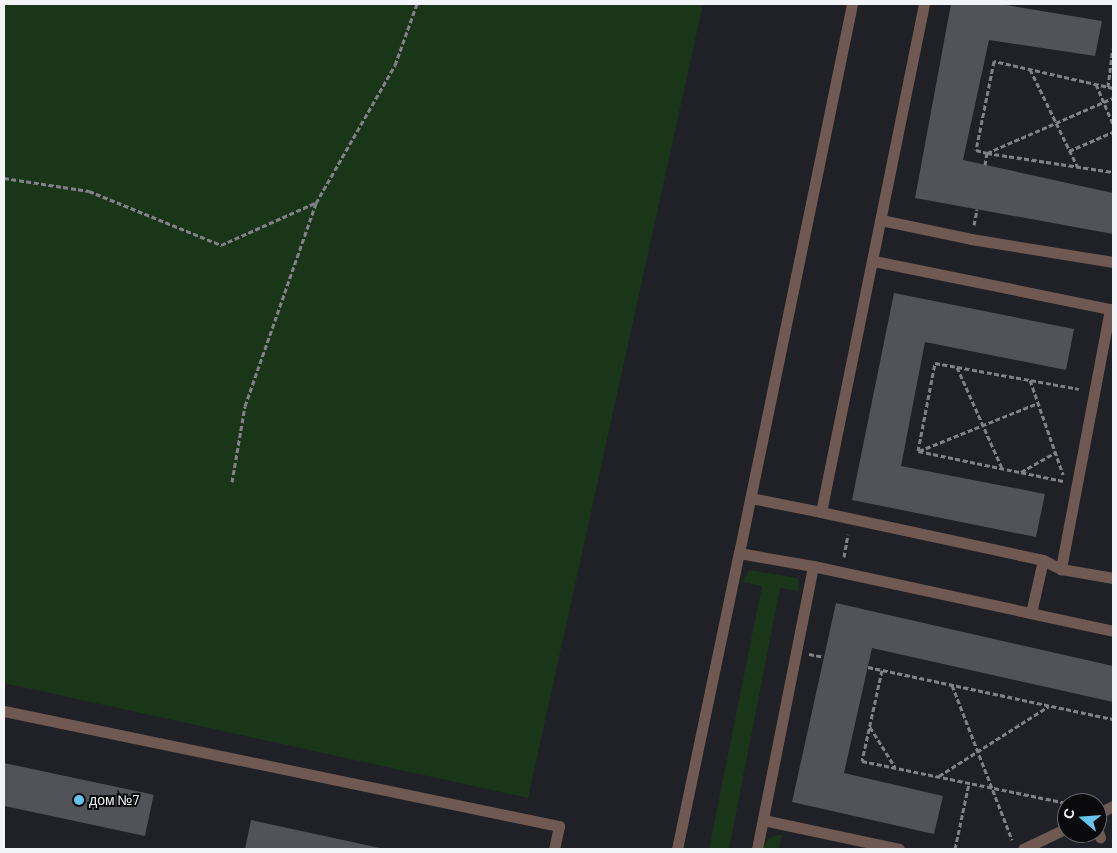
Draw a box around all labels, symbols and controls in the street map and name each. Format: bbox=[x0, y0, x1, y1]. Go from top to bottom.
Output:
place label: дом №7 bbox=[89, 792, 139, 808]
north arrow bbox=[1057, 793, 1107, 843]
marker: дом №7 bbox=[73, 794, 85, 806]
text: С bbox=[1059, 806, 1078, 821]

